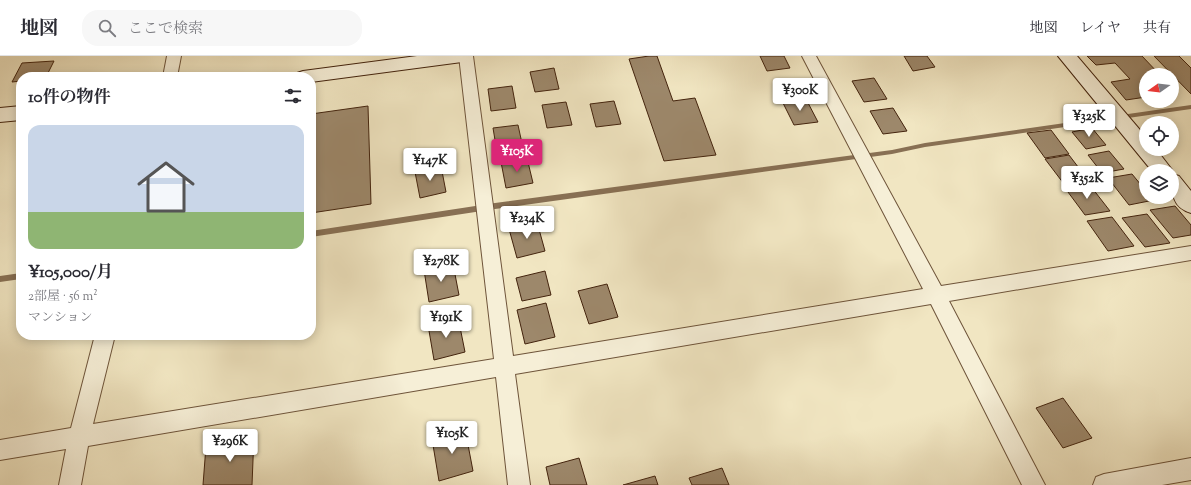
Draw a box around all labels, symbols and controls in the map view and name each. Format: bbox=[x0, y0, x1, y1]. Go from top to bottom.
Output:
search box bbox=[82, 10, 362, 46]
text: 地図 bbox=[20, 16, 58, 43]
icon: search bbox=[96, 17, 118, 39]
text: ここで検索 bbox=[128, 19, 203, 40]
text: 地図 bbox=[1030, 19, 1058, 39]
text: レイヤ bbox=[1080, 19, 1121, 39]
text: 共有 bbox=[1143, 19, 1171, 39]
north arrow bbox=[1139, 68, 1179, 108]
map controls bbox=[1139, 68, 1179, 204]
pin: ¥300K bbox=[772, 78, 828, 112]
text: ¥300K bbox=[782, 82, 818, 100]
icon: filters bbox=[282, 85, 304, 107]
text: 10件の物件 bbox=[28, 86, 111, 110]
pin: ¥325K bbox=[1061, 104, 1117, 138]
text: ¥325K bbox=[1072, 108, 1106, 126]
button: locate bbox=[1139, 116, 1179, 156]
pin: ¥105K bbox=[489, 139, 545, 173]
text: ¥105K bbox=[500, 143, 534, 161]
pin: ¥147K bbox=[402, 148, 458, 182]
icon: home bbox=[130, 151, 202, 223]
text: ¥147K bbox=[412, 152, 448, 170]
button: layers bbox=[1139, 164, 1179, 204]
pin: ¥352K bbox=[1059, 166, 1115, 200]
text: ¥352K bbox=[1070, 170, 1104, 188]
pin: ¥234K bbox=[499, 206, 555, 240]
text: ¥234K bbox=[509, 210, 545, 228]
pin: ¥278K bbox=[413, 249, 469, 283]
text: ¥278K bbox=[423, 253, 459, 271]
text: ¥105,000/月 bbox=[28, 261, 113, 285]
text: 2部屋 · 56 m² bbox=[28, 288, 98, 306]
pin: ¥191K bbox=[418, 305, 474, 339]
text: マンション bbox=[28, 309, 92, 327]
text: ¥191K bbox=[430, 309, 462, 327]
pin: ¥105K bbox=[424, 421, 480, 455]
text: ¥105K bbox=[435, 425, 469, 443]
pin: ¥296K bbox=[202, 429, 258, 463]
text: ¥296K bbox=[212, 433, 248, 451]

